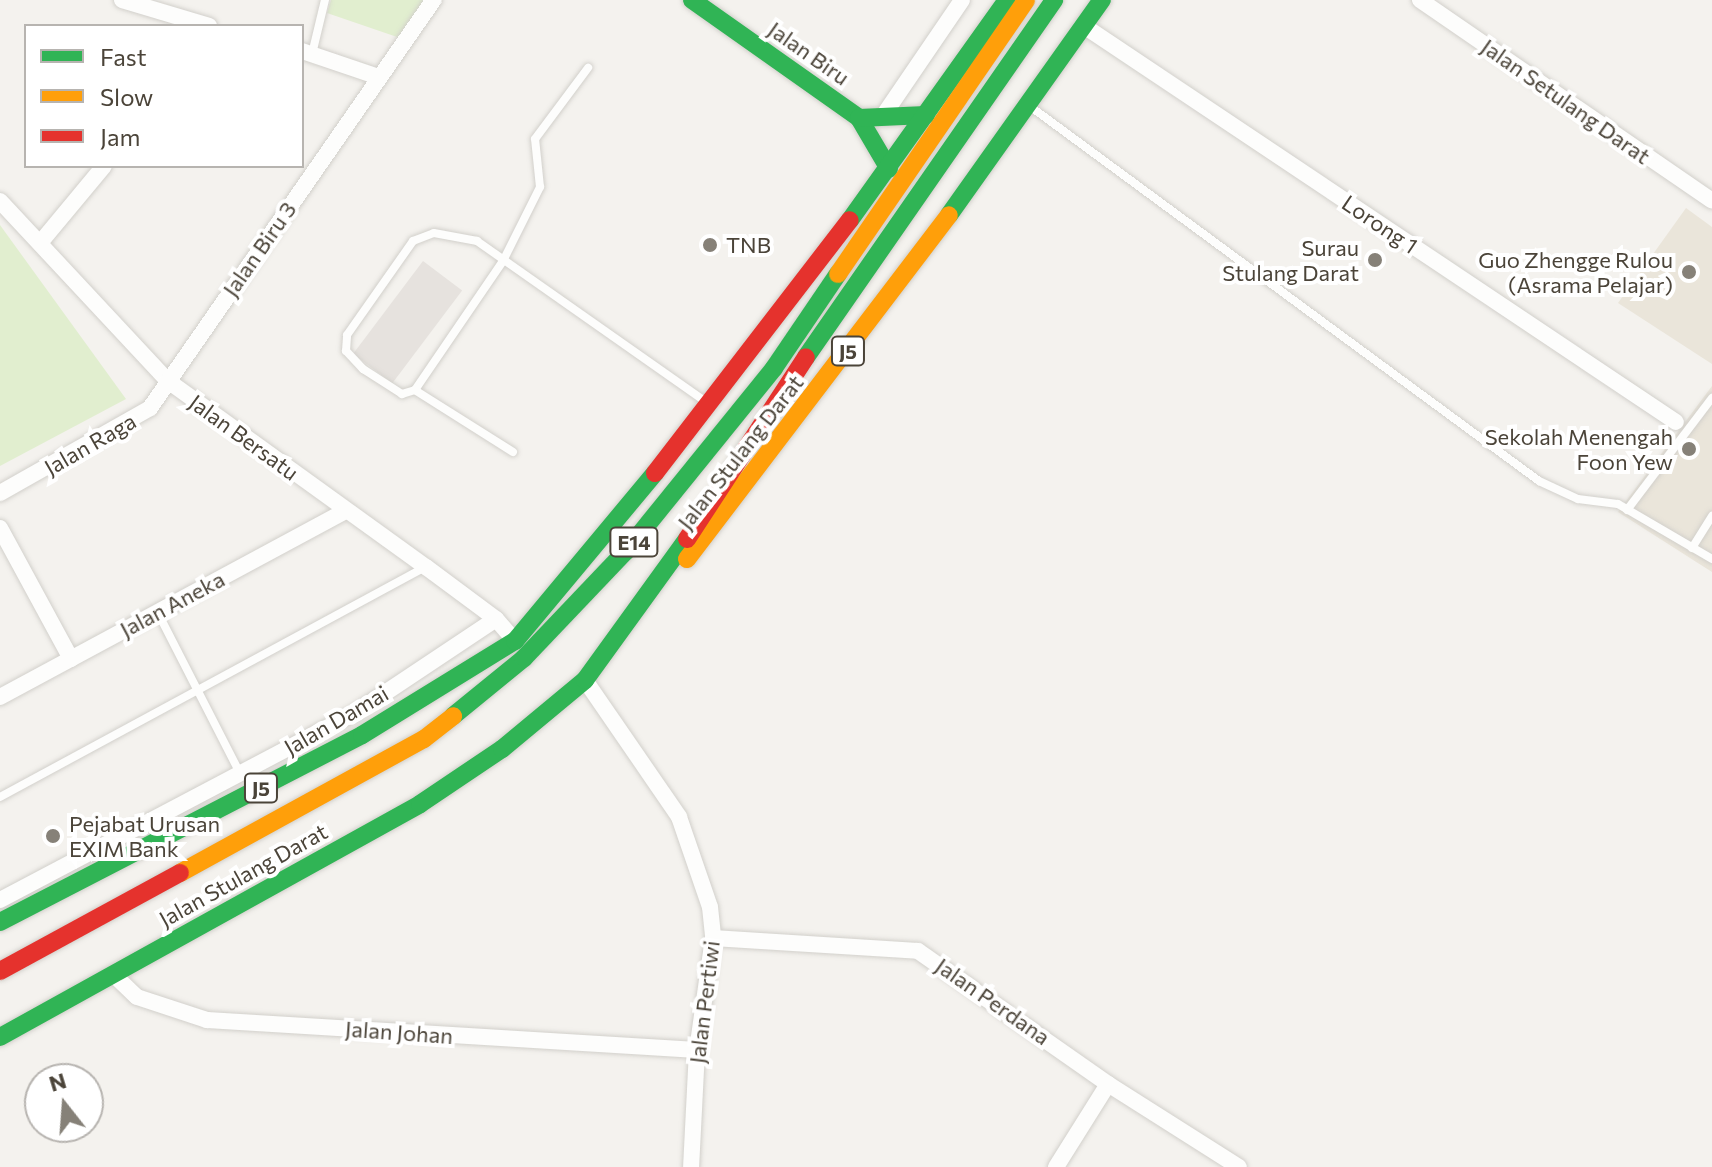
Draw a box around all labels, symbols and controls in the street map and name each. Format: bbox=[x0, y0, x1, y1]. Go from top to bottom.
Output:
street label: Jalan Biru bbox=[763, 16, 855, 90]
legend bbox=[24, 24, 304, 168]
street label: Jalan Setulang Darat bbox=[1476, 33, 1656, 169]
text: Fast bbox=[100, 42, 147, 71]
text: Slow bbox=[100, 82, 153, 111]
text: Jam bbox=[100, 122, 140, 151]
street label: Lorong 1 bbox=[1337, 189, 1423, 259]
street label: Jalan Biru 3 bbox=[217, 197, 301, 301]
place label: TNB bbox=[726, 232, 771, 258]
place label: Surau Stulang Darat bbox=[1222, 234, 1359, 286]
marker: TNB bbox=[701, 236, 719, 254]
place label: Guo Zhengge Rulou (Asrama Pelajar) bbox=[1478, 246, 1673, 298]
marker: Surau Stulang Darat bbox=[1366, 251, 1384, 269]
marker: Guo Zhengge Rulou (Asrama Pelajar) bbox=[1680, 263, 1698, 281]
road number: J5 bbox=[830, 335, 866, 367]
street label: Jalan Stulang Darat bbox=[672, 370, 808, 534]
street label: Jalan Bersatu bbox=[184, 388, 304, 486]
street label: Jalan Raga bbox=[40, 407, 140, 481]
place label: Sekolah Menengah Foon Yew bbox=[1485, 423, 1673, 474]
marker: Sekolah Menengah Foon Yew bbox=[1680, 440, 1698, 458]
road number: E14 bbox=[608, 526, 660, 558]
street label: Jalan Aneka bbox=[115, 565, 229, 643]
street label: Jalan Damai bbox=[279, 680, 393, 760]
road number: J5 bbox=[243, 772, 279, 804]
place label: Pejabat Urusan EXIM Bank bbox=[69, 810, 220, 862]
street label: Jalan Stulang Darat bbox=[154, 818, 332, 932]
marker: Pejabat Urusan EXIM Bank bbox=[44, 827, 62, 845]
street label: Jalan Pertiwi bbox=[683, 939, 725, 1065]
street label: Jalan Perdana bbox=[931, 952, 1055, 1050]
street label: Jalan Johan bbox=[344, 1015, 454, 1049]
north arrow bbox=[24, 1063, 104, 1143]
text: N bbox=[46, 1066, 69, 1097]

